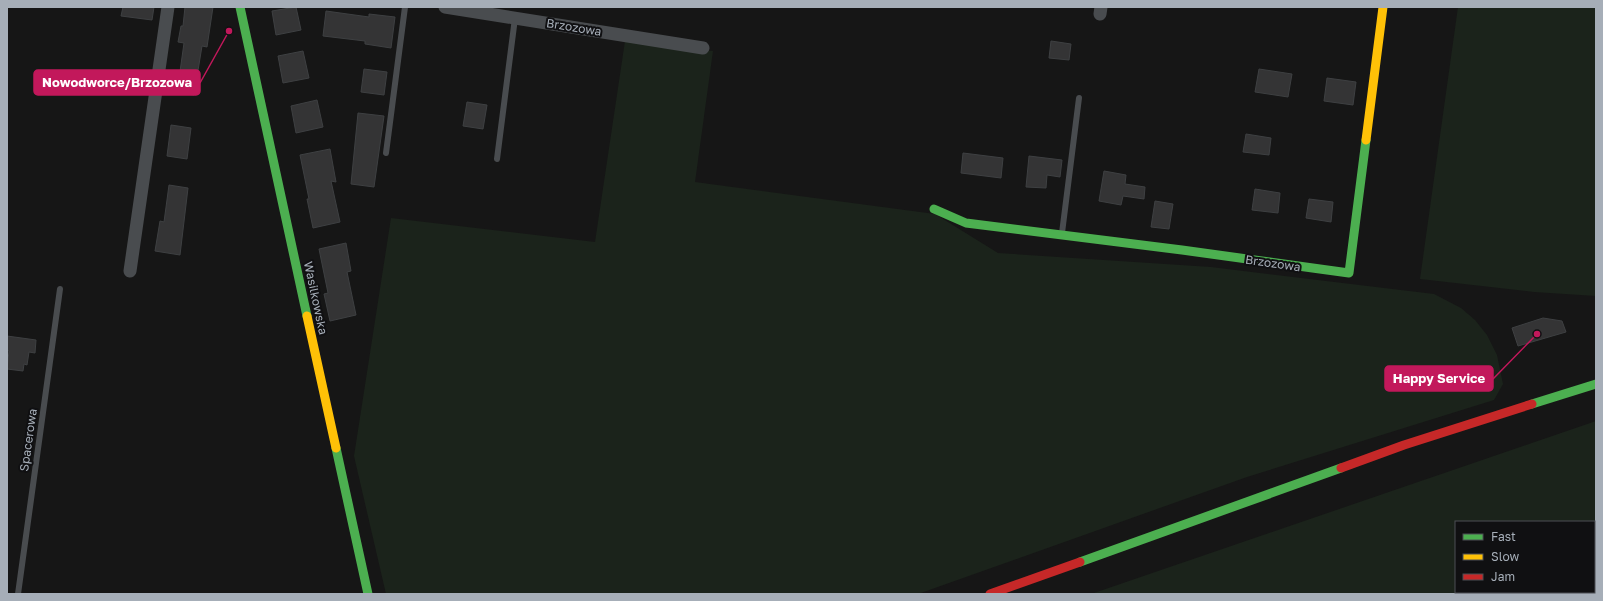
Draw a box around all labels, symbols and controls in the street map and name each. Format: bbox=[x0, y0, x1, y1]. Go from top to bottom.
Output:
street label: Brzozowa bbox=[545, 15, 603, 39]
callout: Nowodworce/Brzozowa bbox=[34, 70, 200, 95]
text: Nowodworce/Brzozowa bbox=[42, 74, 192, 90]
street label: Brzozowa bbox=[1244, 252, 1302, 274]
street label: Wasilkowska bbox=[301, 260, 331, 336]
callout: Happy Service bbox=[1385, 366, 1493, 391]
text: Happy Service bbox=[1393, 370, 1486, 386]
street label: Spacerowa bbox=[16, 408, 40, 472]
legend bbox=[1455, 521, 1595, 593]
text: Fast bbox=[1491, 529, 1516, 544]
text: Slow bbox=[1491, 549, 1519, 564]
text: Jam bbox=[1491, 569, 1515, 584]

